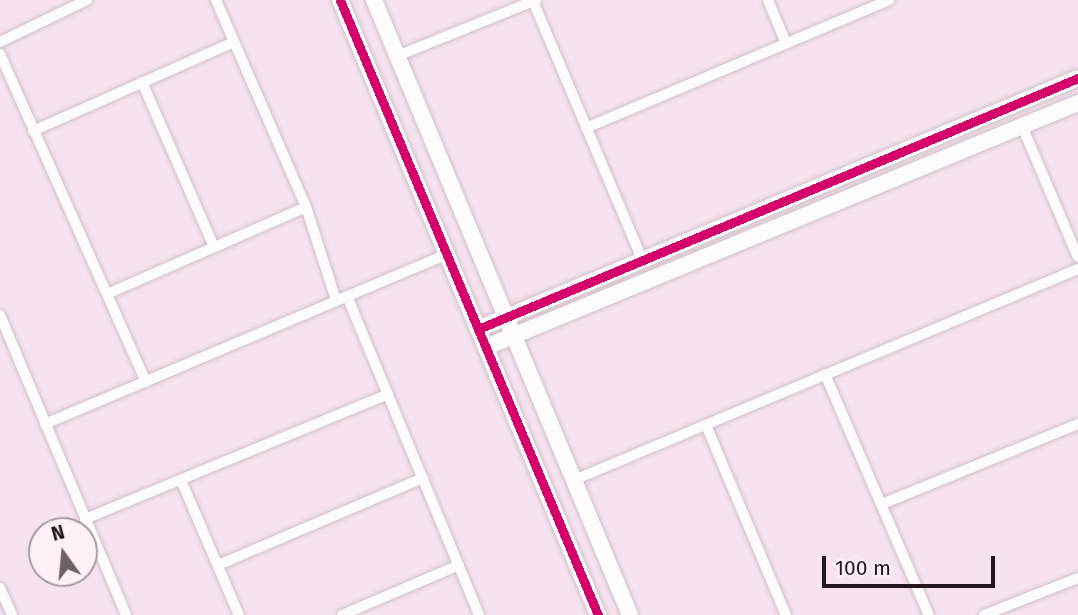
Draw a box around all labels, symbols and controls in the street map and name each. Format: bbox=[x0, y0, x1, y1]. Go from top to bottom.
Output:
north arrow bbox=[28, 517, 98, 587]
text: N bbox=[49, 520, 67, 546]
scale bar bbox=[826, 542, 999, 586]
text: 100 m bbox=[835, 555, 891, 581]

